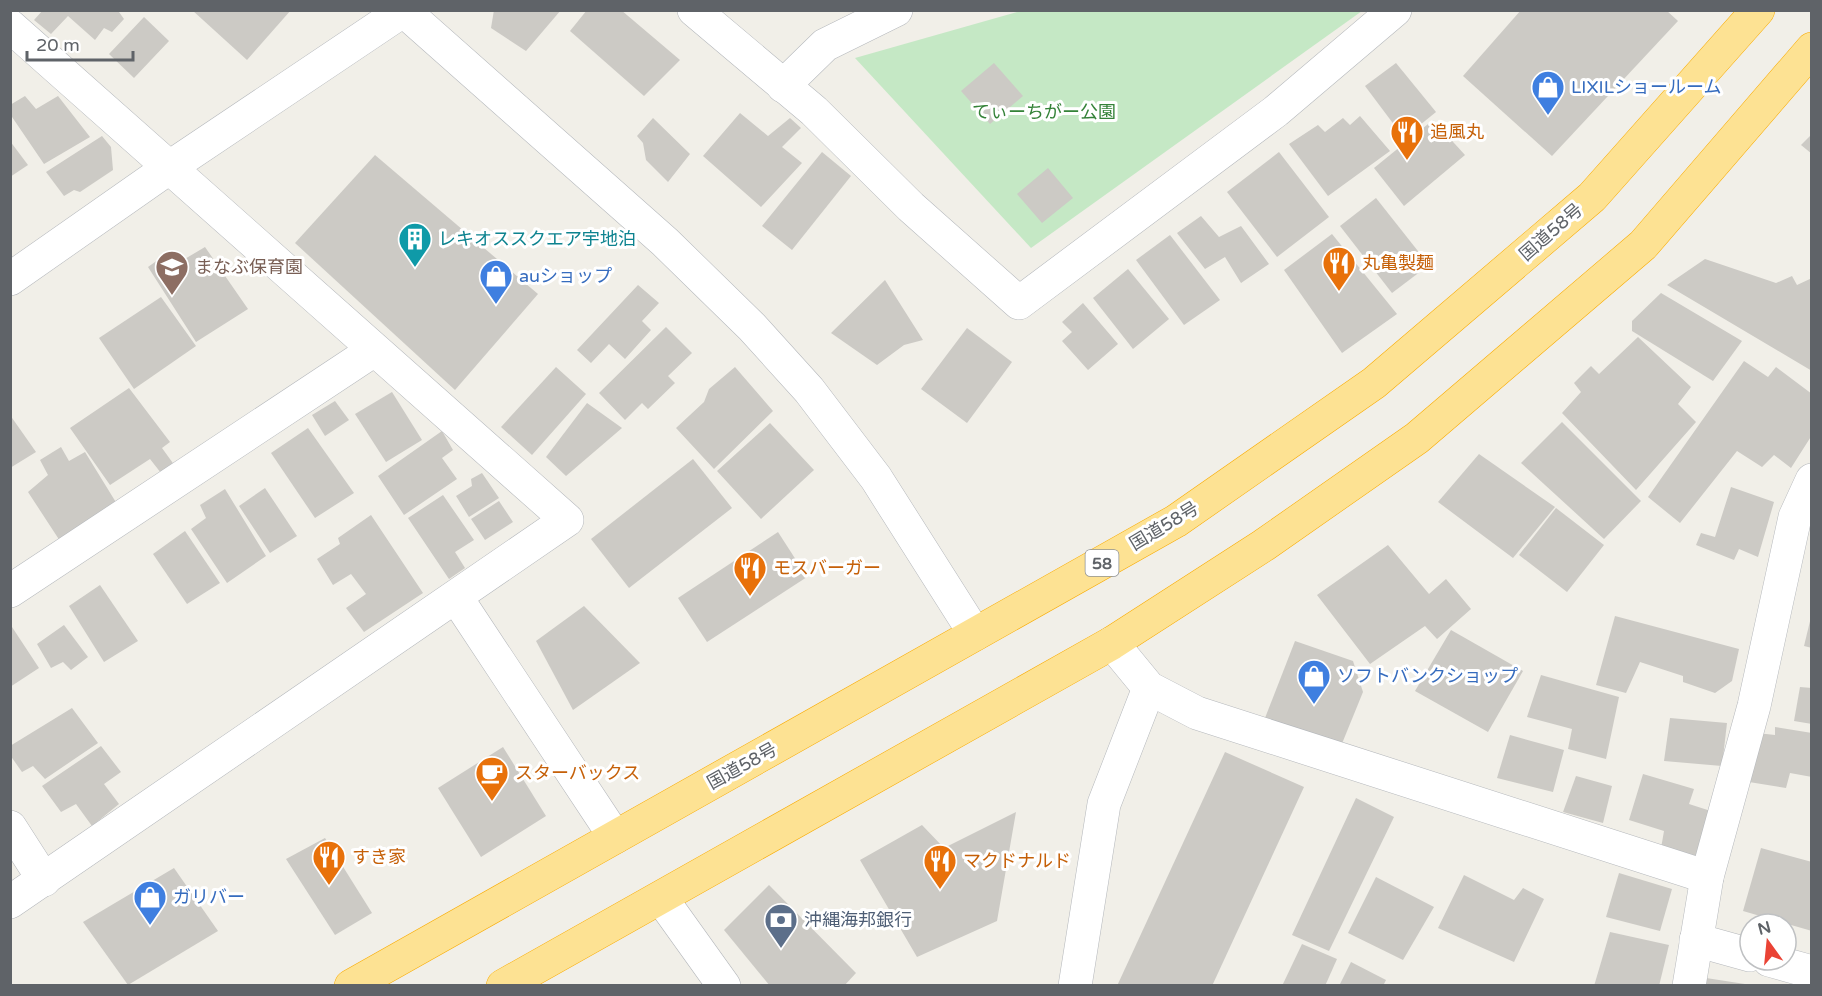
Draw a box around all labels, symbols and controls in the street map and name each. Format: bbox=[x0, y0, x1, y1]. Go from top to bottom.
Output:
scale bar bbox=[27, 24, 134, 62]
text: 20 m bbox=[36, 34, 80, 56]
shop icon: LIXILショールーム bbox=[1530, 69, 1566, 116]
place label: LIXILショールーム bbox=[1571, 76, 1722, 98]
park label: てぃーちがー公園 bbox=[972, 101, 1116, 123]
restaurant icon: 追風丸 bbox=[1389, 114, 1425, 161]
place label: 追風丸 bbox=[1430, 121, 1484, 143]
street label: 国道58号 bbox=[1515, 199, 1587, 265]
building icon: レキオススクエア宇地泊 bbox=[397, 221, 433, 268]
place label: レキオススクエア宇地泊 bbox=[438, 228, 636, 250]
restaurant icon: 丸亀製麺 bbox=[1321, 245, 1357, 292]
school or university icon: まなぶ保育園 bbox=[154, 249, 190, 296]
place label: 丸亀製麺 bbox=[1362, 252, 1434, 274]
place label: まなぶ保育園 bbox=[195, 256, 303, 278]
shop icon: auショップ bbox=[478, 258, 514, 305]
place label: auショップ bbox=[519, 265, 612, 287]
street label: 国道58号 bbox=[1126, 497, 1202, 555]
restaurant icon: モスバーガー bbox=[732, 550, 768, 597]
road number: 58 bbox=[1086, 550, 1118, 576]
place label: モスバーガー bbox=[773, 557, 881, 579]
shop icon: ソフトバンクショップ bbox=[1296, 658, 1332, 705]
place label: ソフトバンクショップ bbox=[1337, 665, 1518, 687]
street label: 国道58号 bbox=[703, 738, 781, 794]
cafe icon: スターバックス bbox=[474, 755, 510, 802]
place label: スターバックス bbox=[515, 762, 640, 784]
restaurant icon: すき家 bbox=[311, 839, 347, 886]
restaurant icon: マクドナルド bbox=[922, 843, 958, 890]
place label: すき家 bbox=[352, 846, 406, 868]
place label: マクドナルド bbox=[963, 850, 1071, 872]
shop icon: ガリバー bbox=[132, 879, 168, 926]
place label: ガリバー bbox=[173, 886, 245, 908]
bank icon: 沖縄海邦銀行 bbox=[763, 902, 799, 949]
place label: 沖縄海邦銀行 bbox=[804, 909, 912, 931]
north arrow bbox=[1738, 912, 1798, 972]
text: N bbox=[1756, 917, 1773, 940]

